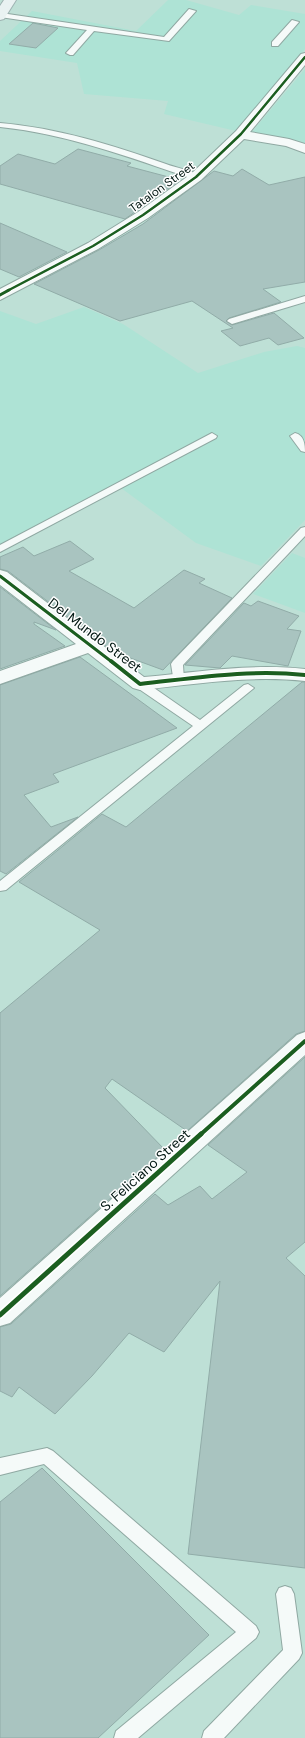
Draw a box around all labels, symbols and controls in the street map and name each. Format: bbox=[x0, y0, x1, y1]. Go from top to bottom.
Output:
street label: Tatalon Street bbox=[126, 158, 198, 216]
street label: Del Mundo Street bbox=[45, 594, 145, 676]
street label: S. Feliciano Street bbox=[96, 1125, 194, 1215]

